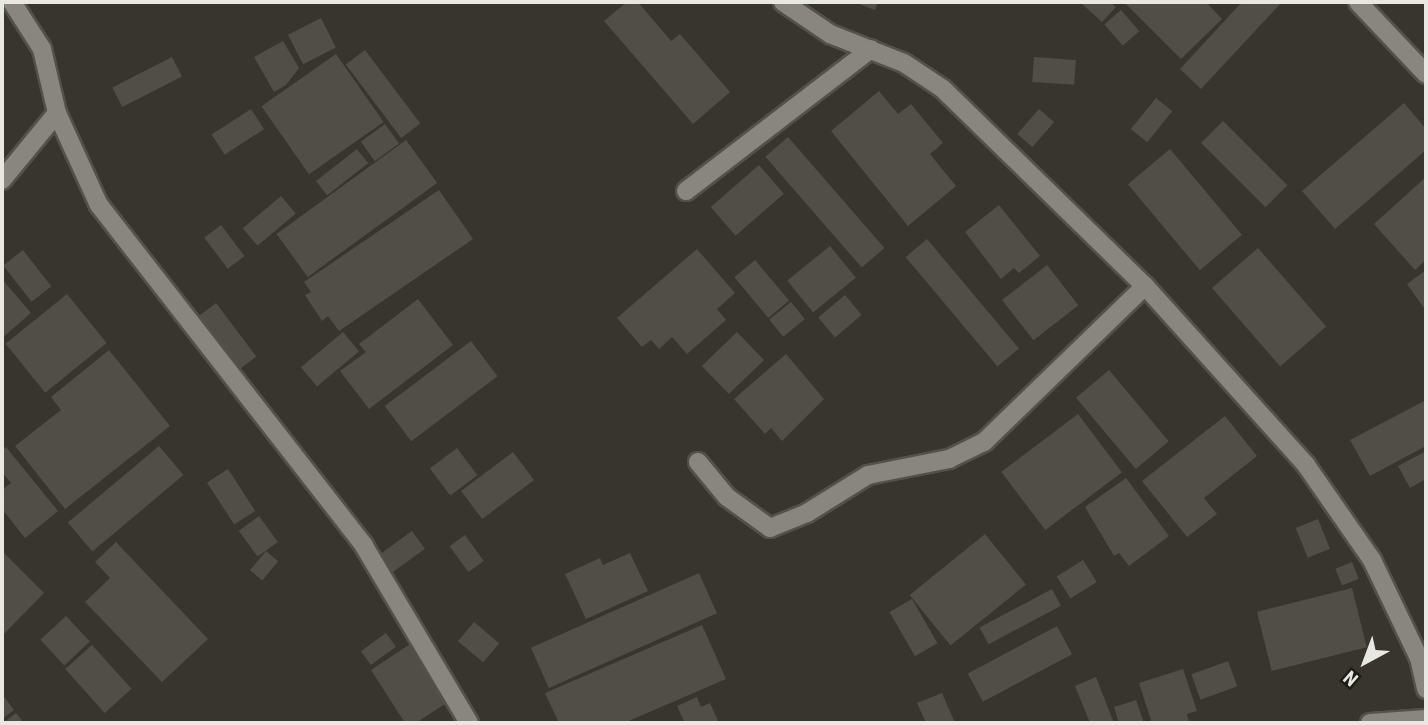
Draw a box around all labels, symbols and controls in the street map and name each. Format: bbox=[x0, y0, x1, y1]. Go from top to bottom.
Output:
north arrow bbox=[1330, 627, 1400, 697]
text: N bbox=[1339, 666, 1363, 691]

